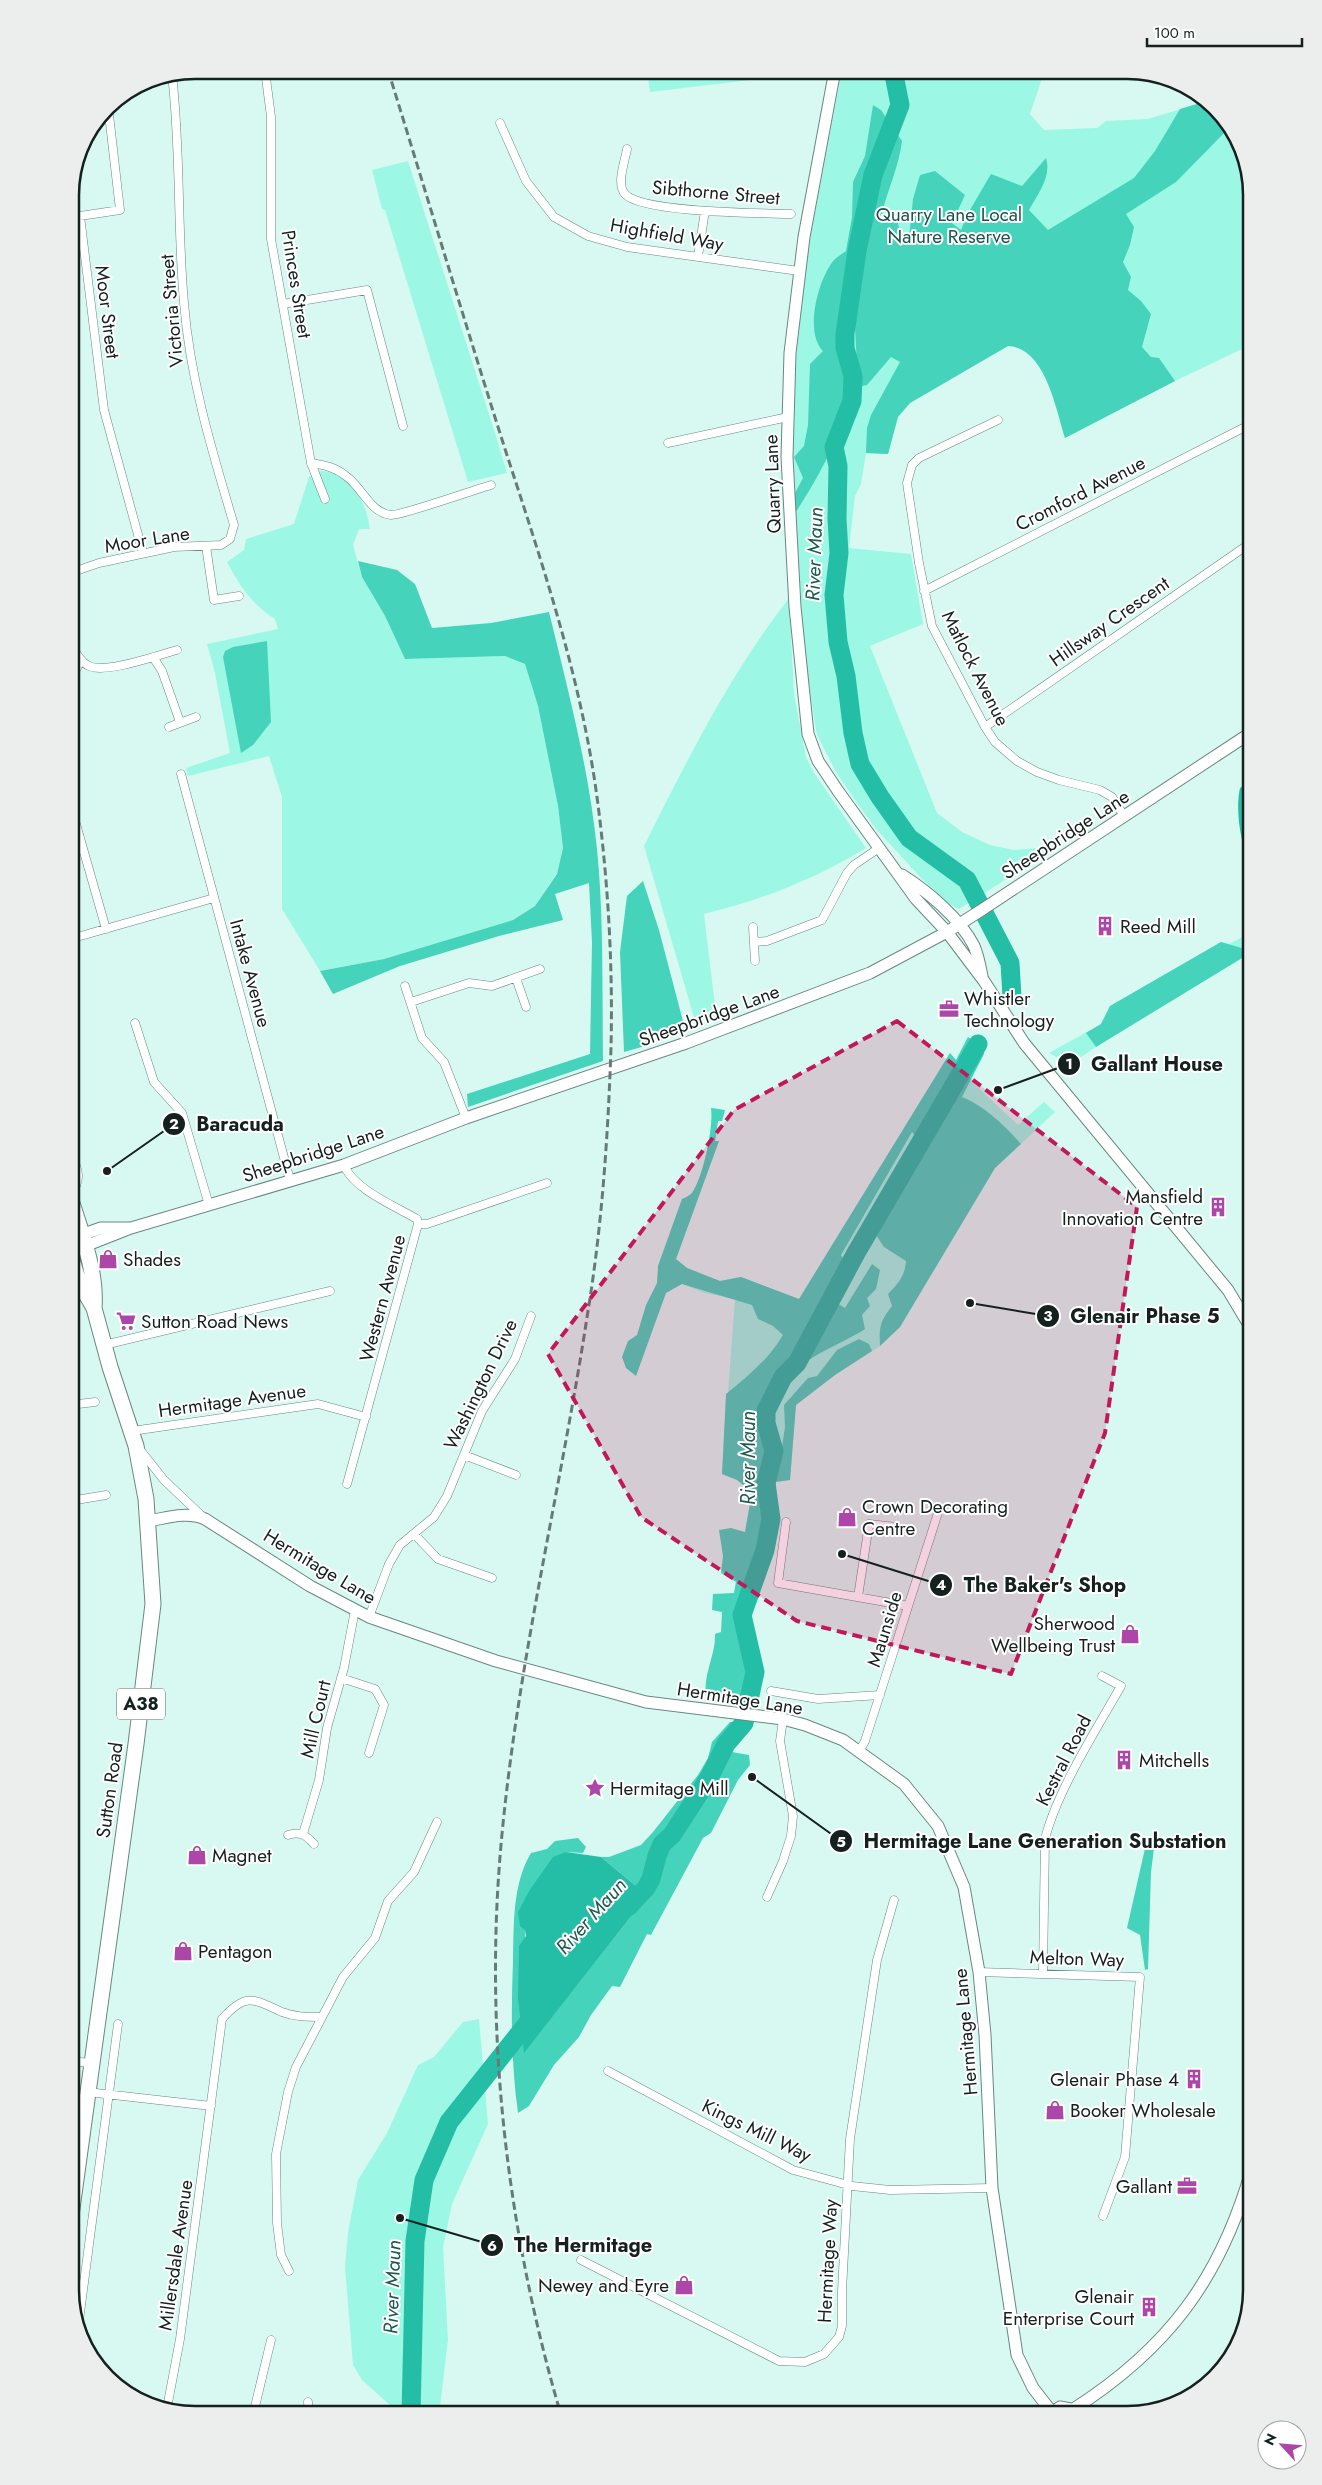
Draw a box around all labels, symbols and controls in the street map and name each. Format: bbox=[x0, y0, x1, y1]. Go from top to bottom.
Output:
scale bar bbox=[1147, 15, 1302, 47]
text: 100 m bbox=[1154, 22, 1195, 44]
street label: Sibthorne Street bbox=[651, 173, 782, 212]
park label: Quarry Lane Local Nature Reserve bbox=[876, 201, 1022, 250]
street label: Highfield Way bbox=[608, 211, 726, 258]
street label: Princes Street bbox=[275, 228, 318, 340]
street label: Victoria Street bbox=[153, 253, 190, 368]
street label: Moor Street bbox=[88, 264, 127, 361]
street label: Quarry Lane bbox=[757, 434, 788, 534]
street label: Cromford Avenue bbox=[1011, 449, 1150, 538]
water label: River Maun bbox=[798, 507, 831, 601]
street label: Moor Lane bbox=[103, 519, 192, 560]
street label: Hillsway Crescent bbox=[1044, 570, 1175, 673]
street label: Matlock Avenue bbox=[935, 606, 1016, 731]
street label: Sheepbridge Lane bbox=[996, 783, 1135, 886]
place label: Reed Mill bbox=[1120, 913, 1196, 940]
building icon: Reed Mill bbox=[1094, 915, 1116, 937]
street label: Intake Avenue bbox=[223, 916, 278, 1030]
street label: Sheepbridge Lane bbox=[635, 977, 783, 1053]
place label: Whistler Technology bbox=[964, 985, 1055, 1034]
office icon: Whistler Technology bbox=[938, 998, 960, 1020]
callout: Gallant House bbox=[1056, 1046, 1233, 1081]
text: Gallant House bbox=[1091, 1050, 1223, 1079]
text: 1 bbox=[1065, 1053, 1073, 1075]
callout: Baracuda bbox=[161, 1107, 294, 1142]
text: Baracuda bbox=[196, 1110, 284, 1139]
text: 2 bbox=[169, 1113, 179, 1135]
street label: Sheepbridge Lane bbox=[239, 1118, 388, 1189]
place label: Mansfield Innovation Centre bbox=[1062, 1183, 1203, 1232]
building icon: Mansfield Innovation Centre bbox=[1207, 1196, 1229, 1218]
street label: Western Avenue bbox=[353, 1231, 412, 1365]
place label: Shades bbox=[123, 1246, 181, 1273]
shop icon: Shades bbox=[97, 1248, 119, 1270]
callout: Glenair Phase 5 bbox=[1036, 1298, 1230, 1333]
text: Glenair Phase 5 bbox=[1070, 1302, 1220, 1331]
text: 3 bbox=[1043, 1305, 1053, 1327]
place label: Sutton Road News bbox=[141, 1308, 288, 1335]
supermarket icon: Sutton Road News bbox=[115, 1310, 137, 1332]
street label: Washington Drive bbox=[437, 1314, 524, 1454]
street label: Hermitage Avenue bbox=[156, 1377, 308, 1424]
water label: River Maun bbox=[734, 1411, 763, 1505]
place label: Crown Decorating Centre bbox=[862, 1493, 1008, 1542]
shop icon: Crown Decorating Centre bbox=[836, 1506, 858, 1528]
street label: Hermitage Lane bbox=[258, 1522, 381, 1611]
callout: The Baker's Shop bbox=[929, 1568, 1136, 1603]
text: The Baker's Shop bbox=[964, 1571, 1126, 1600]
text: 4 bbox=[936, 1574, 946, 1596]
street label: Maunside bbox=[860, 1588, 909, 1670]
place label: Sherwood Wellbeing Trust bbox=[991, 1610, 1115, 1659]
shop icon: Sherwood Wellbeing Trust bbox=[1119, 1623, 1141, 1645]
street label: Hermitage Lane bbox=[675, 1675, 805, 1722]
street label: Mill Court bbox=[293, 1677, 338, 1761]
road number: A38 bbox=[117, 1688, 165, 1720]
street label: Kestral Road bbox=[1029, 1710, 1098, 1810]
street label: Sutton Road bbox=[89, 1740, 130, 1840]
place label: Mitchells bbox=[1139, 1747, 1209, 1774]
building icon: Mitchells bbox=[1113, 1749, 1135, 1771]
place label: Hermitage Mill bbox=[610, 1775, 729, 1802]
place icon: Hermitage Mill bbox=[584, 1777, 606, 1799]
callout: Hermitage Lane Generation Substation bbox=[828, 1824, 1236, 1859]
text: Hermitage Lane Generation Substation bbox=[863, 1827, 1227, 1856]
text: 5 bbox=[836, 1831, 846, 1853]
place label: Magnet bbox=[212, 1842, 272, 1869]
shop icon: Magnet bbox=[186, 1844, 208, 1866]
water label: River Maun bbox=[549, 1872, 634, 1961]
place label: Pentagon bbox=[198, 1938, 272, 1965]
shop icon: Pentagon bbox=[172, 1940, 194, 1962]
street label: Melton Way bbox=[1029, 1943, 1125, 1974]
street label: Hermitage Lane bbox=[946, 1967, 984, 2096]
place label: Glenair Phase 4 bbox=[1050, 2066, 1179, 2093]
building icon: Glenair Phase 4 bbox=[1183, 2068, 1205, 2090]
street label: Kings Mill Way bbox=[697, 2092, 817, 2169]
place label: Booker Wholesale bbox=[1070, 2097, 1216, 2124]
shop icon: Booker Wholesale bbox=[1044, 2099, 1066, 2121]
place label: Gallant bbox=[1116, 2173, 1172, 2200]
office icon: Gallant bbox=[1176, 2175, 1198, 2197]
street label: Millersdale Avenue bbox=[152, 2178, 199, 2332]
street label: Hermitage Way bbox=[811, 2198, 844, 2324]
callout: The Hermitage bbox=[479, 2228, 662, 2263]
text: The Hermitage bbox=[514, 2231, 652, 2260]
text: 6 bbox=[487, 2235, 497, 2257]
water label: River Maun bbox=[376, 2240, 409, 2334]
place label: Newey and Eyre bbox=[538, 2272, 669, 2299]
shop icon: Newey and Eyre bbox=[673, 2274, 695, 2296]
place label: Glenair Enterprise Court bbox=[1003, 2283, 1134, 2332]
building icon: Glenair Enterprise Court bbox=[1138, 2296, 1160, 2318]
north arrow bbox=[1257, 2420, 1307, 2470]
text: N bbox=[1259, 2430, 1282, 2449]

